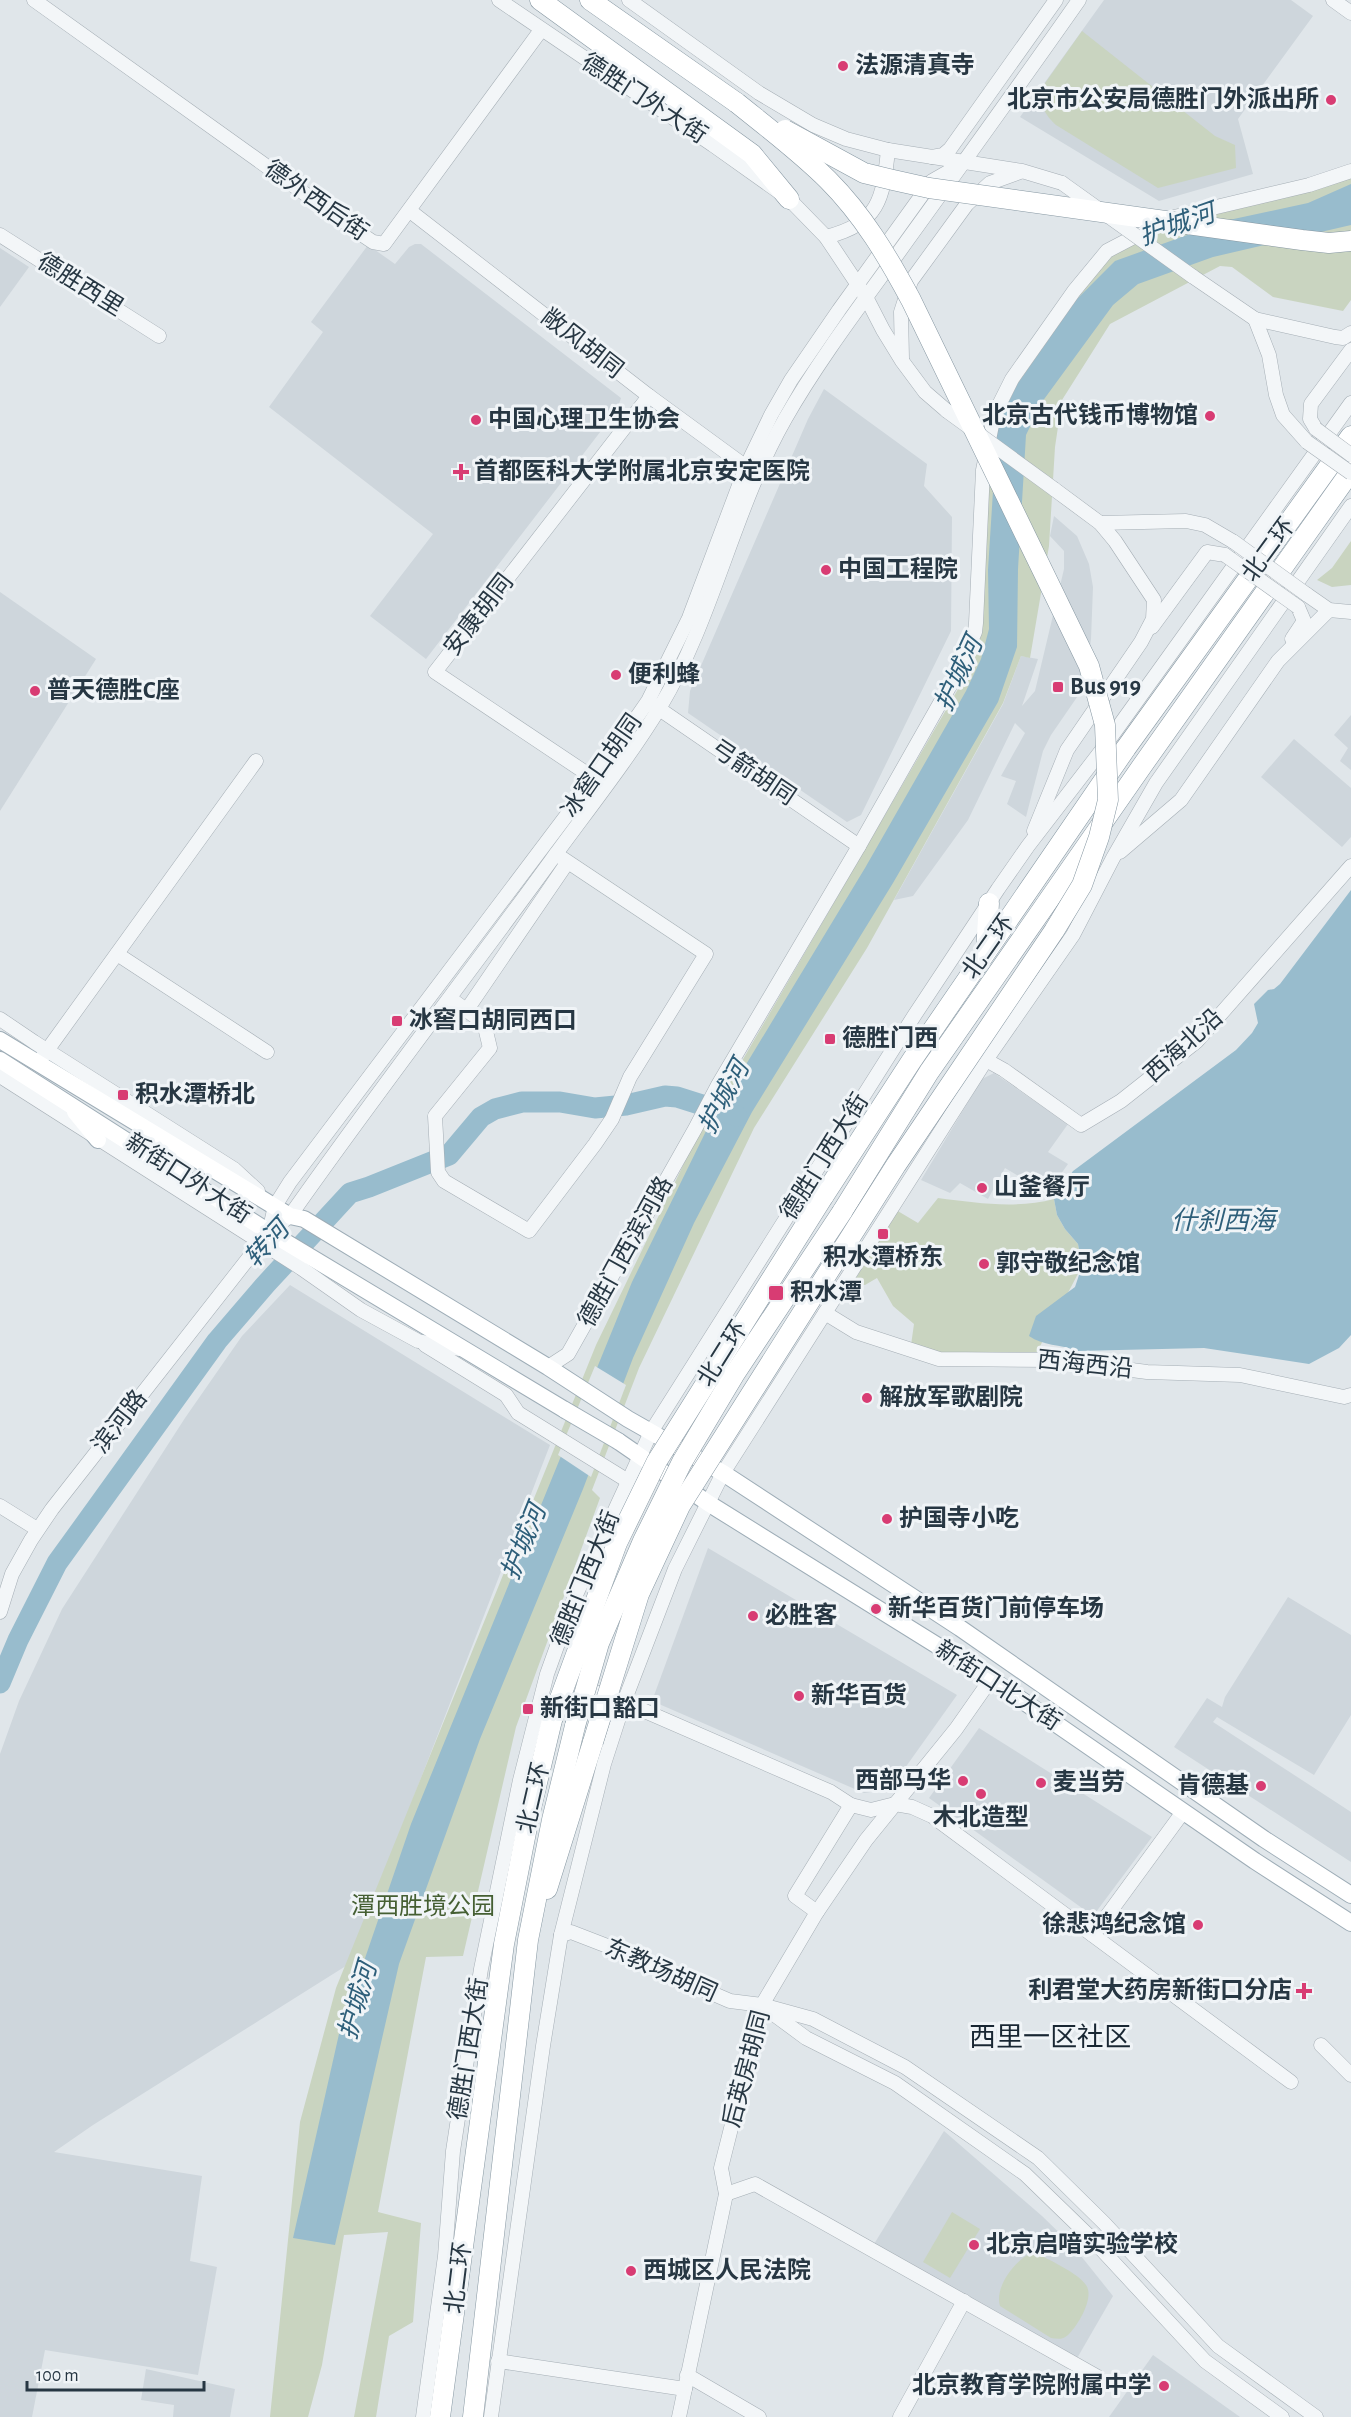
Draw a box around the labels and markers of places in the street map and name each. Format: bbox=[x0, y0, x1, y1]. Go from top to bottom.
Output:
place label: 法源清真寺 bbox=[855, 52, 975, 78]
marker: 法源清真寺 bbox=[836, 59, 850, 73]
place label: 北京市公安局德胜门外派出所 bbox=[1007, 86, 1319, 112]
marker: 北京市公安局德胜门外派出所 bbox=[1324, 93, 1338, 107]
place label: 北京古代钱币博物馆 bbox=[982, 402, 1198, 428]
place label: 中国心理卫生协会 bbox=[488, 406, 680, 432]
marker: 北京古代钱币博物馆 bbox=[1203, 409, 1217, 423]
marker: 中国心理卫生协会 bbox=[469, 413, 483, 427]
place label: 首都医科大学附属北京安定医院 bbox=[474, 458, 810, 484]
marker: 首都医科大学附属北京安定医院 bbox=[452, 463, 470, 481]
place label: 中国工程院 bbox=[838, 556, 958, 582]
marker: 中国工程院 bbox=[819, 563, 833, 577]
place label: 便利蜂 bbox=[628, 661, 700, 687]
marker: 便利蜂 bbox=[609, 668, 623, 682]
place label: Bus 919 bbox=[1070, 675, 1141, 699]
place label: 普天德胜C座 bbox=[47, 677, 179, 703]
marker: Bus 919 bbox=[1051, 680, 1065, 694]
marker: 普天德胜C座 bbox=[28, 684, 42, 698]
place label: 冰窖口胡同西口 bbox=[409, 1007, 577, 1033]
marker: 冰窖口胡同西口 bbox=[390, 1014, 404, 1028]
place label: 德胜门西 bbox=[842, 1025, 938, 1051]
marker: 德胜门西 bbox=[823, 1032, 837, 1046]
place label: 积水潭桥北 bbox=[135, 1081, 255, 1107]
marker: 积水潭桥北 bbox=[116, 1088, 130, 1102]
place label: 山釜餐厅 bbox=[994, 1174, 1090, 1200]
marker: 山釜餐厅 bbox=[975, 1181, 989, 1195]
marker: 积水潭桥东 bbox=[876, 1227, 890, 1241]
place label: 积水潭桥东 bbox=[823, 1244, 943, 1270]
place label: 郭守敬纪念馆 bbox=[996, 1250, 1140, 1276]
marker: 郭守敬纪念馆 bbox=[977, 1257, 991, 1271]
place label: 积水潭 bbox=[790, 1279, 862, 1305]
marker: 积水潭 bbox=[767, 1284, 785, 1302]
place label: 解放军歌剧院 bbox=[879, 1384, 1023, 1410]
marker: 解放军歌剧院 bbox=[860, 1391, 874, 1405]
place label: 护国寺小吃 bbox=[899, 1505, 1019, 1531]
marker: 护国寺小吃 bbox=[880, 1512, 894, 1526]
place label: 新华百货门前停车场 bbox=[888, 1595, 1104, 1621]
place label: 必胜客 bbox=[765, 1602, 837, 1628]
marker: 新华百货门前停车场 bbox=[869, 1602, 883, 1616]
marker: 必胜客 bbox=[746, 1609, 760, 1623]
place label: 新华百货 bbox=[811, 1682, 907, 1708]
marker: 新华百货 bbox=[792, 1689, 806, 1703]
place label: 新街口豁口 bbox=[540, 1695, 660, 1721]
marker: 新街口豁口 bbox=[521, 1702, 535, 1716]
place label: 西部马华 bbox=[855, 1767, 951, 1793]
place label: 麦当劳 bbox=[1053, 1769, 1125, 1795]
place label: 肯德基 bbox=[1177, 1772, 1249, 1798]
marker: 西部马华 bbox=[956, 1774, 970, 1788]
marker: 麦当劳 bbox=[1034, 1776, 1048, 1790]
marker: 肯德基 bbox=[1254, 1779, 1268, 1793]
marker: 木北造型 bbox=[974, 1787, 988, 1801]
place label: 木北造型 bbox=[933, 1804, 1029, 1830]
place label: 徐悲鸿纪念馆 bbox=[1042, 1911, 1186, 1937]
marker: 徐悲鸿纪念馆 bbox=[1191, 1918, 1205, 1932]
place label: 利君堂大药房新街口分店 bbox=[1028, 1977, 1292, 2003]
marker: 利君堂大药房新街口分店 bbox=[1297, 1984, 1311, 1998]
place label: 北京启喑实验学校 bbox=[986, 2231, 1178, 2257]
marker: 北京启喑实验学校 bbox=[967, 2238, 981, 2252]
place label: 西城区人民法院 bbox=[643, 2257, 811, 2283]
marker: 西城区人民法院 bbox=[624, 2264, 638, 2278]
place label: 北京教育学院附属中学 bbox=[912, 2372, 1152, 2398]
marker: 北京教育学院附属中学 bbox=[1157, 2379, 1171, 2393]

